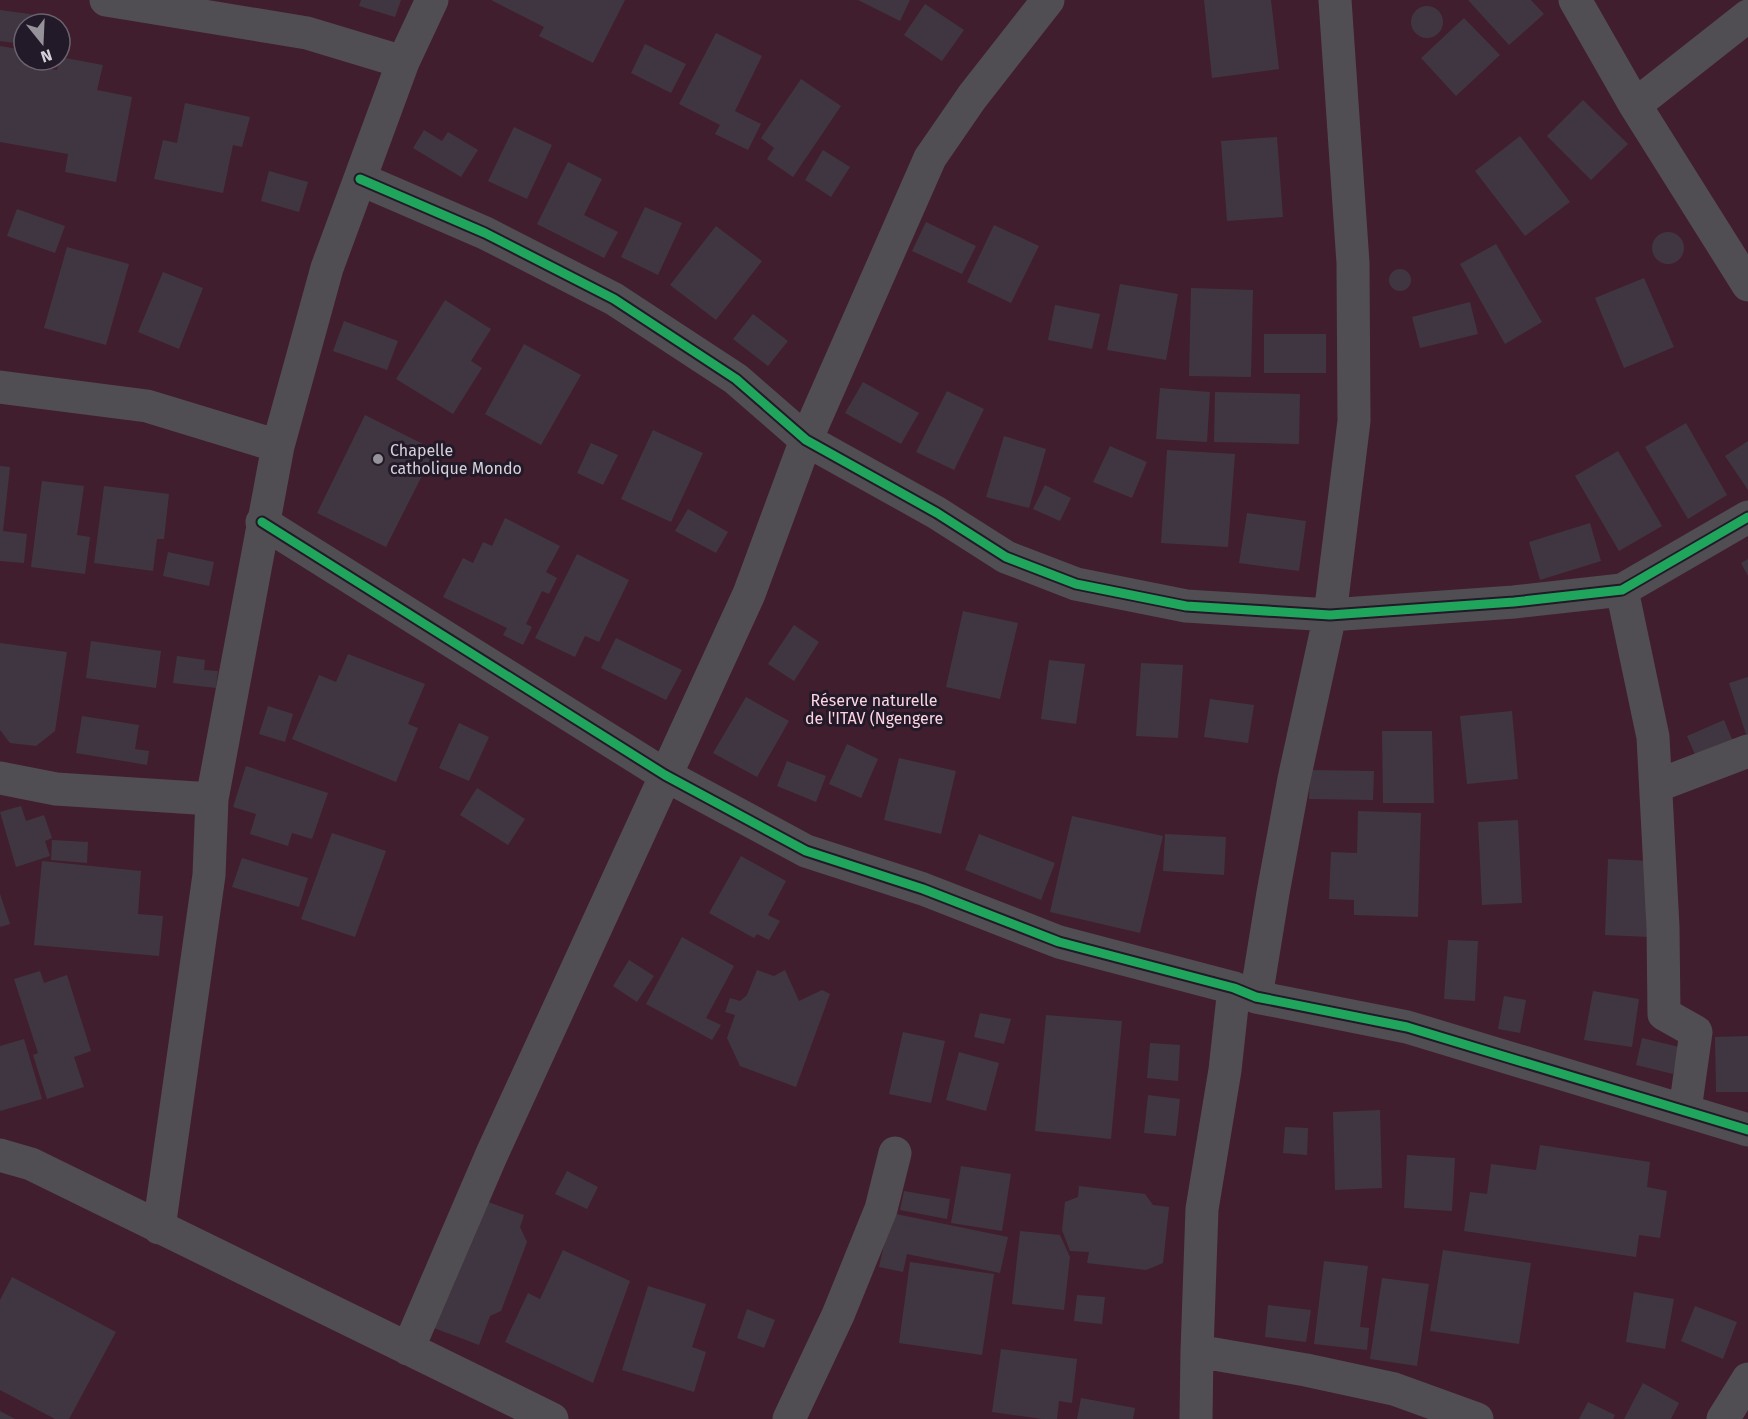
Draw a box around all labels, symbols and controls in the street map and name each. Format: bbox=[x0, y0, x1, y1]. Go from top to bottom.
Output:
north arrow bbox=[12, 12, 72, 72]
text: N bbox=[39, 45, 54, 66]
place label: Chapelle catholique Mondo bbox=[390, 441, 522, 478]
marker: Chapelle catholique Mondo bbox=[371, 452, 385, 466]
park label: Réserve naturelle de l'ITAV (Ngengere bbox=[805, 691, 943, 728]

